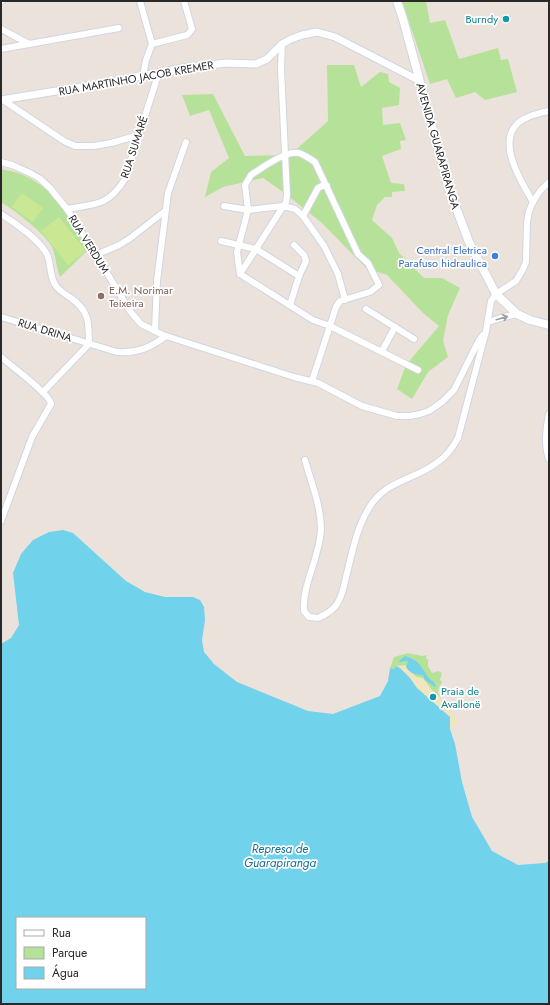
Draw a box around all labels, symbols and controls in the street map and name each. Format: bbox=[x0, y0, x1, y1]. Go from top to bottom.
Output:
place label: Burndy bbox=[465, 11, 498, 27]
marker: Burndy bbox=[501, 14, 511, 24]
street label: RUA MARTINHO JACOB KREMER bbox=[57, 56, 215, 100]
street label: AVENIDA GUARAPIRANGA bbox=[412, 81, 464, 212]
street label: RUA SUMARÉ bbox=[116, 114, 152, 180]
street label: RUA VERDUM bbox=[65, 212, 113, 276]
place label: Central Eletrica Parafuso hidraulica bbox=[399, 242, 487, 271]
marker: Central Eletrica Parafuso hidraulica bbox=[490, 251, 500, 261]
place label: E.M. Norimar Teixeira bbox=[109, 282, 173, 311]
marker: E.M. Norimar Teixeira bbox=[96, 291, 106, 301]
street label: RUA DRINA bbox=[16, 314, 75, 346]
one-way arrow bbox=[495, 314, 508, 321]
place label: Praia de Avallonë bbox=[441, 683, 481, 712]
marker: Praia de Avallonë bbox=[428, 692, 438, 702]
water label: Represa de Guarapiranga bbox=[244, 840, 316, 872]
legend bbox=[16, 917, 146, 989]
text: Rua bbox=[52, 924, 71, 942]
text: Parque bbox=[52, 944, 87, 962]
text: Água bbox=[52, 964, 79, 982]

